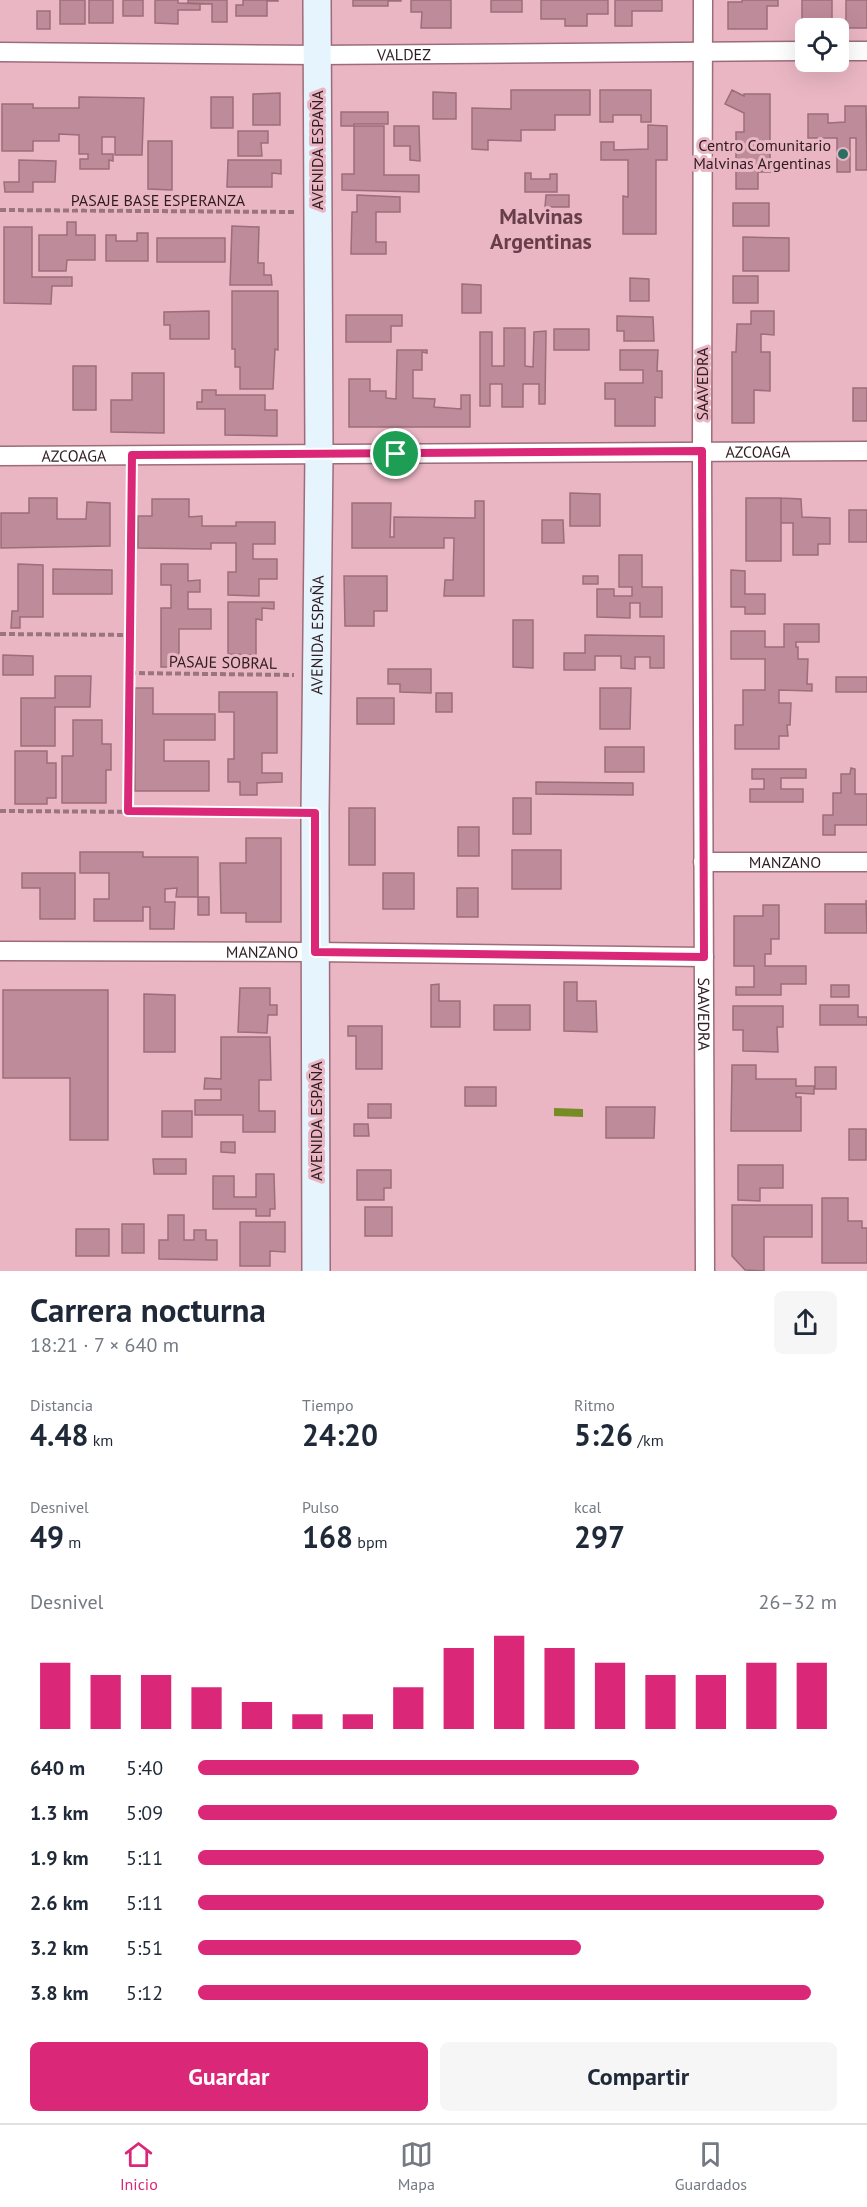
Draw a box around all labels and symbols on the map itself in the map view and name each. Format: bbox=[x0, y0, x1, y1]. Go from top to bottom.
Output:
street label: VALDEZ bbox=[376, 44, 431, 65]
street label: AVENIDA ESPAÑA bbox=[307, 90, 327, 210]
place label: Centro Comunitario Malvinas Argentinas bbox=[693, 135, 831, 173]
marker: Centro Comunitario Malvinas Argentinas bbox=[836, 147, 850, 161]
street label: PASAJE BASE ESPERANZA bbox=[71, 190, 246, 210]
district label: Malvinas Argentinas bbox=[490, 202, 592, 255]
street label: SAAVEDRA bbox=[692, 347, 712, 421]
pin bbox=[370, 428, 421, 479]
street label: AZCOAGA bbox=[725, 441, 791, 462]
street label: AZCOAGA bbox=[41, 445, 107, 466]
street label: AVENIDA ESPAÑA bbox=[306, 575, 328, 695]
street label: PASAJE SOBRAL bbox=[169, 651, 277, 673]
street label: MANZANO bbox=[749, 852, 821, 872]
street label: MANZANO bbox=[226, 942, 298, 962]
street label: SAAVEDRA bbox=[694, 977, 714, 1051]
street label: AVENIDA ESPAÑA bbox=[306, 1061, 326, 1181]

